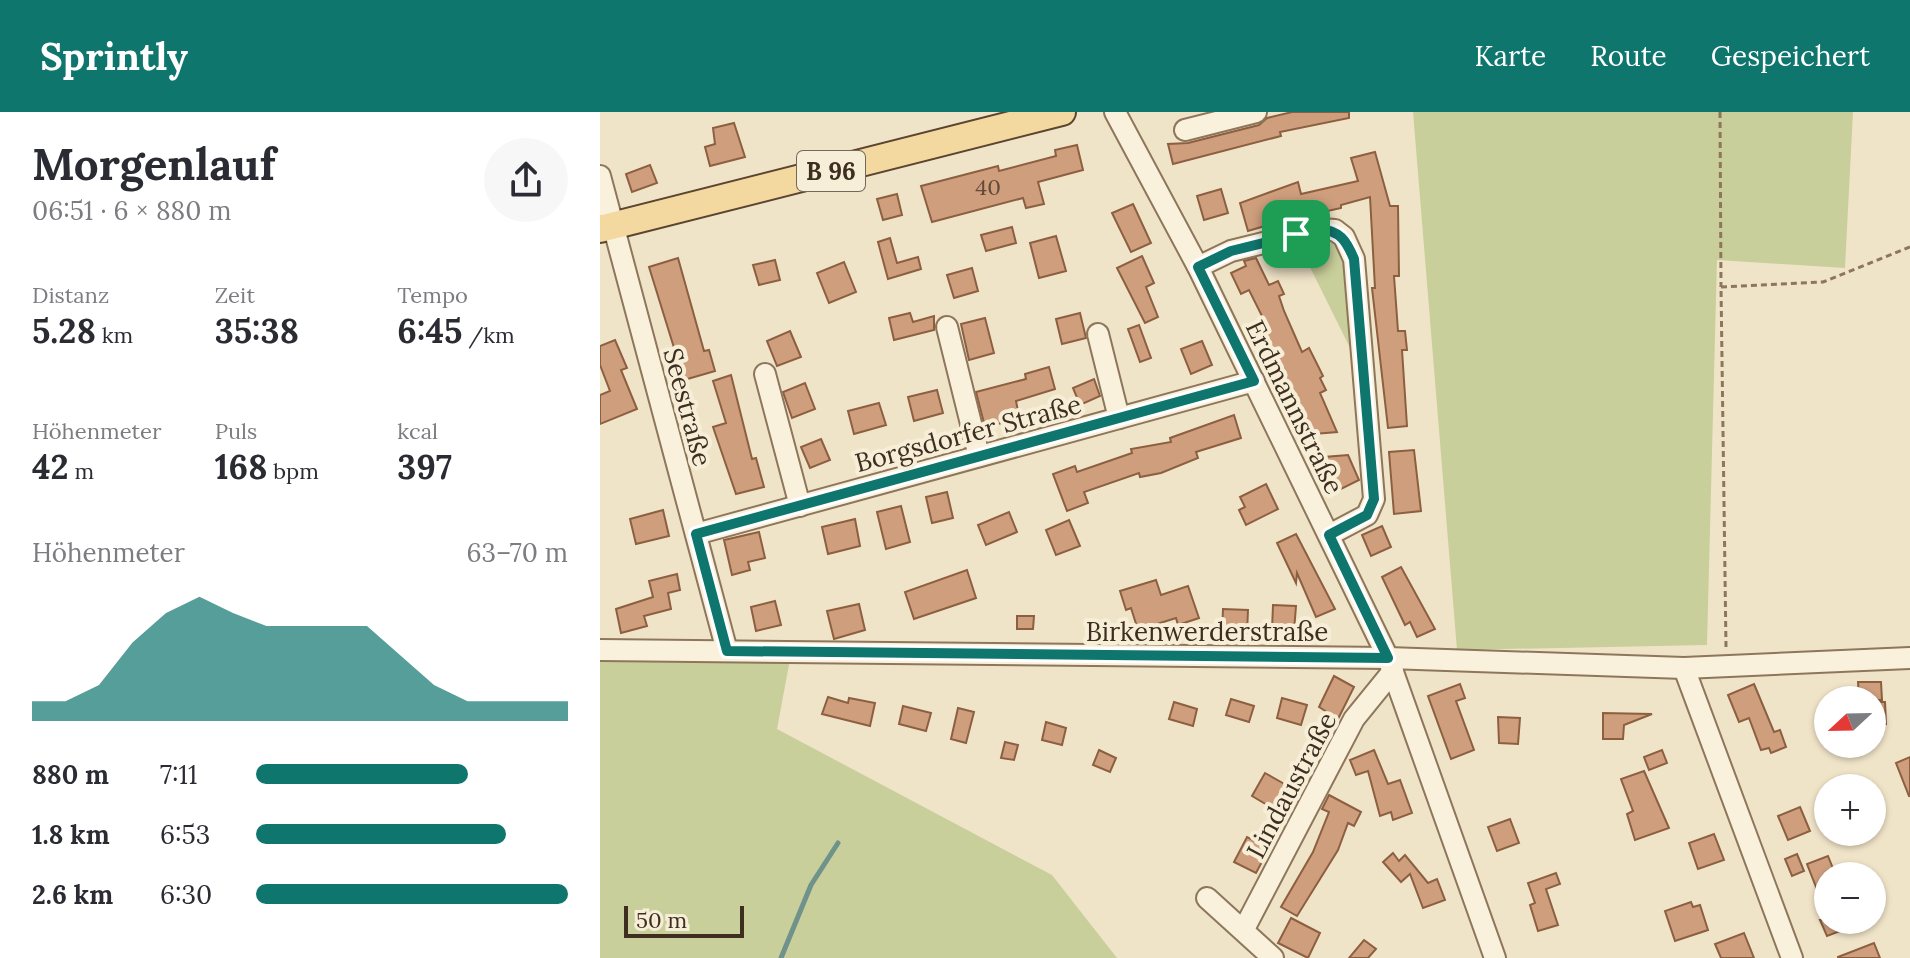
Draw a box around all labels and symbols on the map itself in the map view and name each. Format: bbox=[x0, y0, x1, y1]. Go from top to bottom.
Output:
road number: B 96 bbox=[797, 151, 865, 191]
house number: 40 bbox=[975, 173, 1001, 201]
pin bbox=[1262, 200, 1330, 268]
street label: Erdmannstraße bbox=[1239, 315, 1351, 499]
street label: Seestraße bbox=[656, 344, 720, 470]
street label: Borgsdorfer Straße bbox=[851, 387, 1085, 479]
street label: Birkenwerderstraße bbox=[1086, 615, 1328, 648]
north arrow bbox=[1814, 686, 1886, 758]
street label: Lindaustraße bbox=[1239, 706, 1343, 864]
scale bar bbox=[624, 902, 744, 938]

